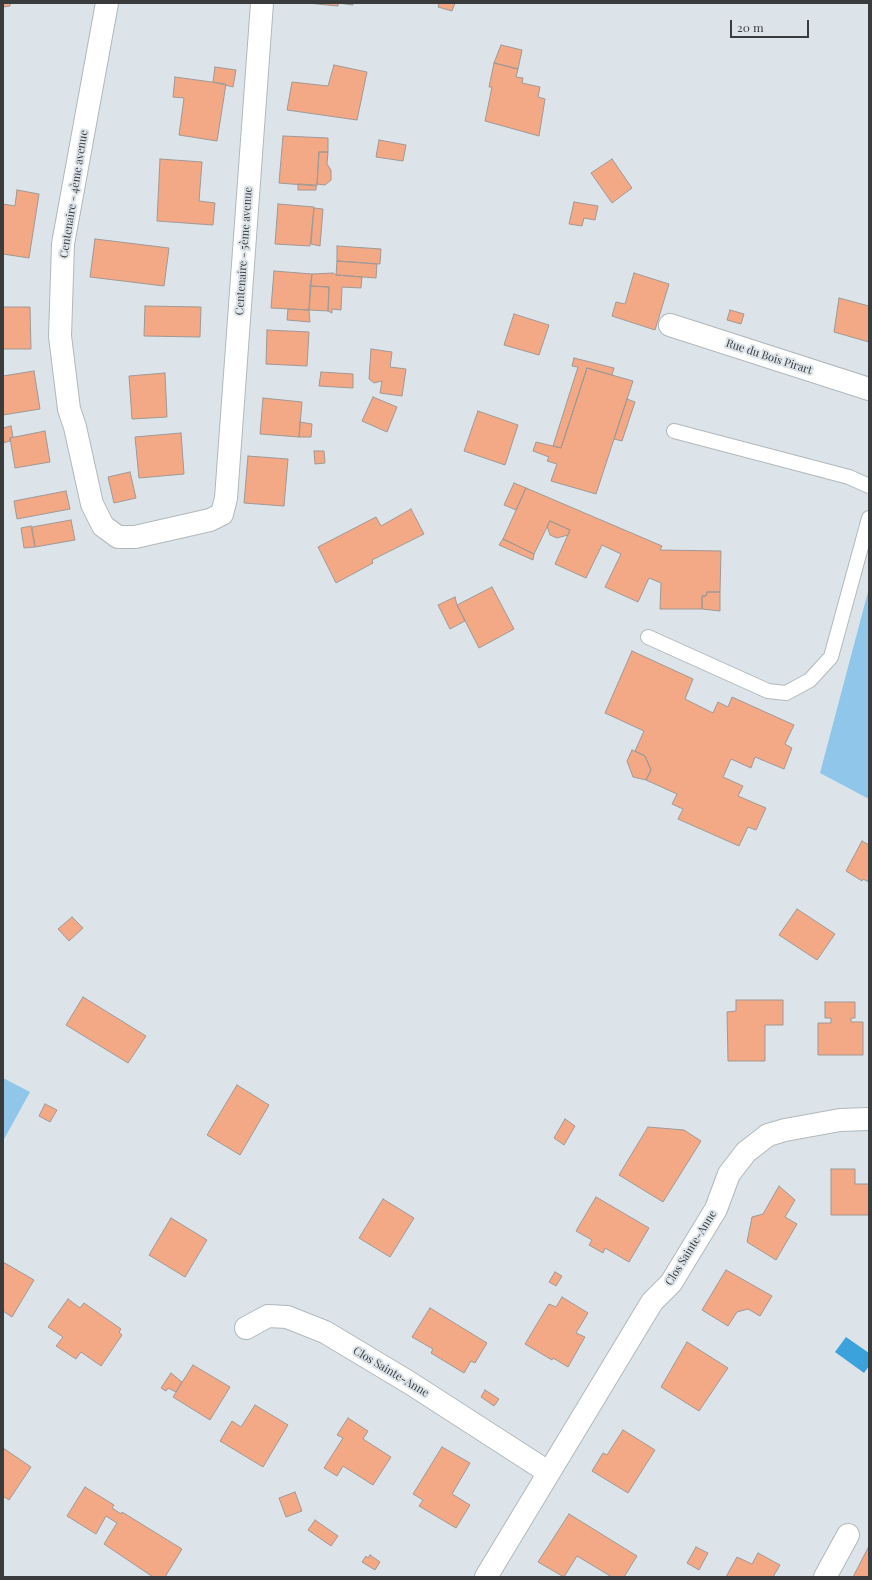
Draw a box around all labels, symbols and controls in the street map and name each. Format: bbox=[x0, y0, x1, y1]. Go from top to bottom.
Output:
scale bar bbox=[732, 12, 811, 38]
text: 20 m bbox=[737, 19, 764, 35]
street label: Centenaire - 4ème avenue bbox=[57, 129, 91, 259]
street label: Centenaire - 5ème avenue bbox=[233, 186, 255, 316]
street label: Rue du Bois Pirart bbox=[724, 337, 814, 377]
street label: Clos Sainte-Anne bbox=[663, 1208, 719, 1288]
street label: Clos Sainte-Anne bbox=[351, 1344, 431, 1400]

